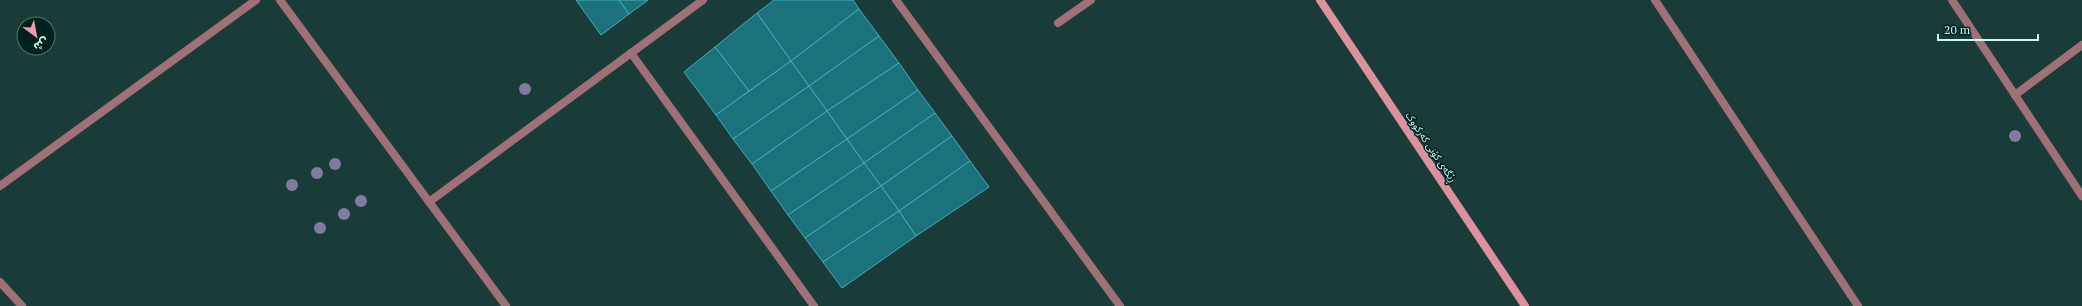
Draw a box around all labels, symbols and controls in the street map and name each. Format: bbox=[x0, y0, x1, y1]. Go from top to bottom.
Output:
north arrow bbox=[16, 16, 56, 56]
scale bar bbox=[1938, 16, 2038, 42]
text: 20 m bbox=[1944, 22, 1971, 37]
text: ش bbox=[31, 35, 51, 54]
street label: ڕێگەی کۆنی کەرکووک bbox=[1401, 109, 1459, 186]

